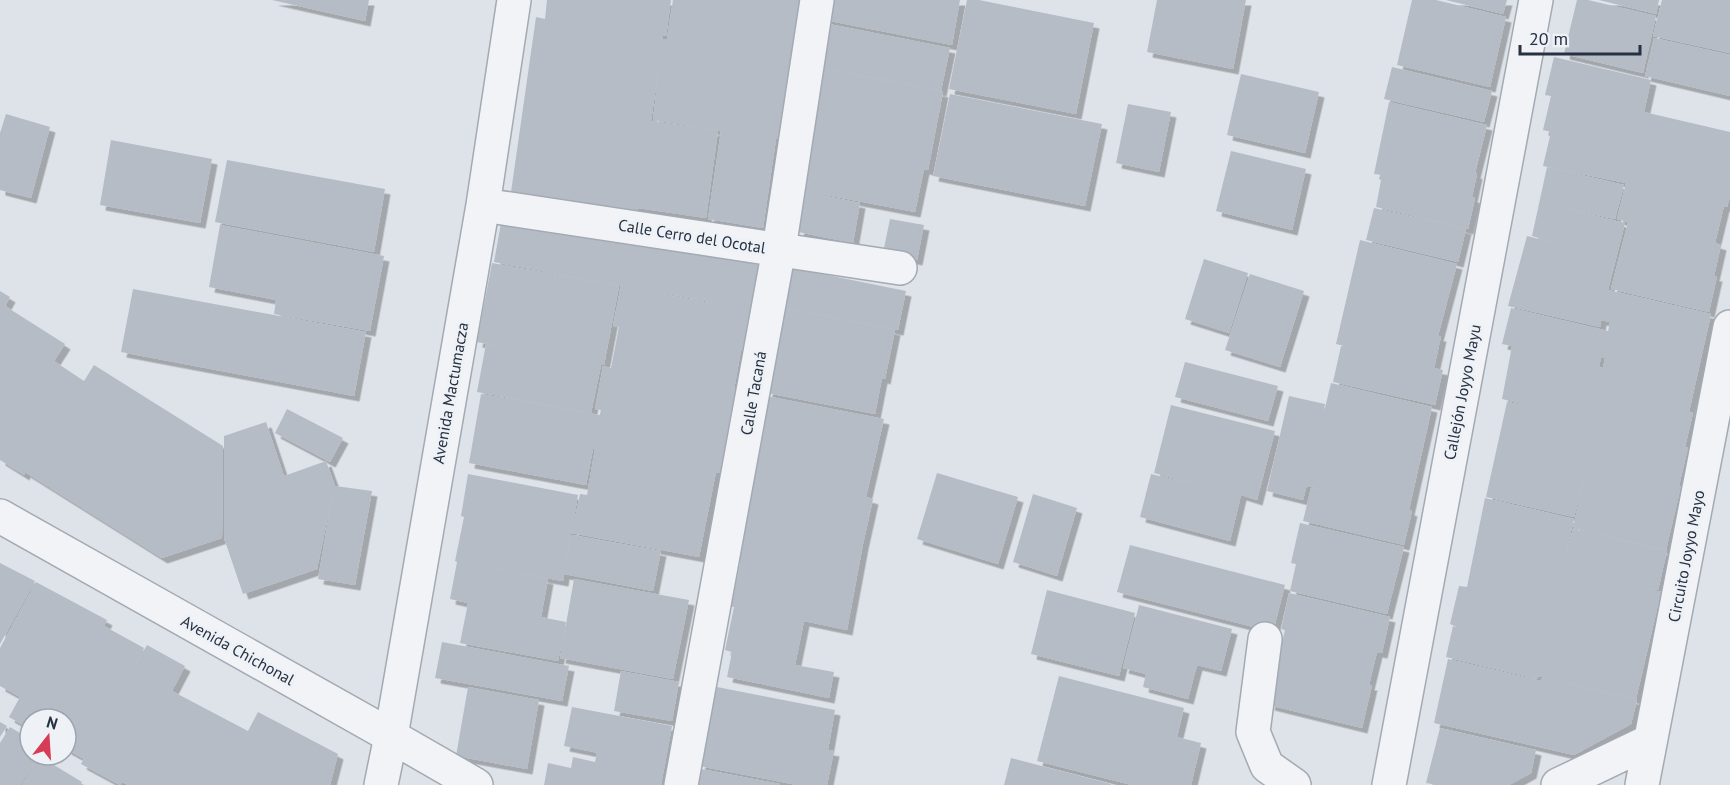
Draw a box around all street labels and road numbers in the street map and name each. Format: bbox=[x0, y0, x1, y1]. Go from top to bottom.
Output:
street label: Calle Cerro del Ocotal bbox=[617, 214, 767, 258]
street label: Avenida Mactumacza bbox=[428, 321, 472, 465]
street label: Callejón Joyyo Mayu bbox=[1439, 323, 1485, 461]
street label: Calle Tacaná bbox=[736, 349, 770, 437]
street label: Circuito Joyyo Mayo bbox=[1663, 488, 1709, 624]
street label: Avenida Chichonal bbox=[178, 611, 298, 690]

